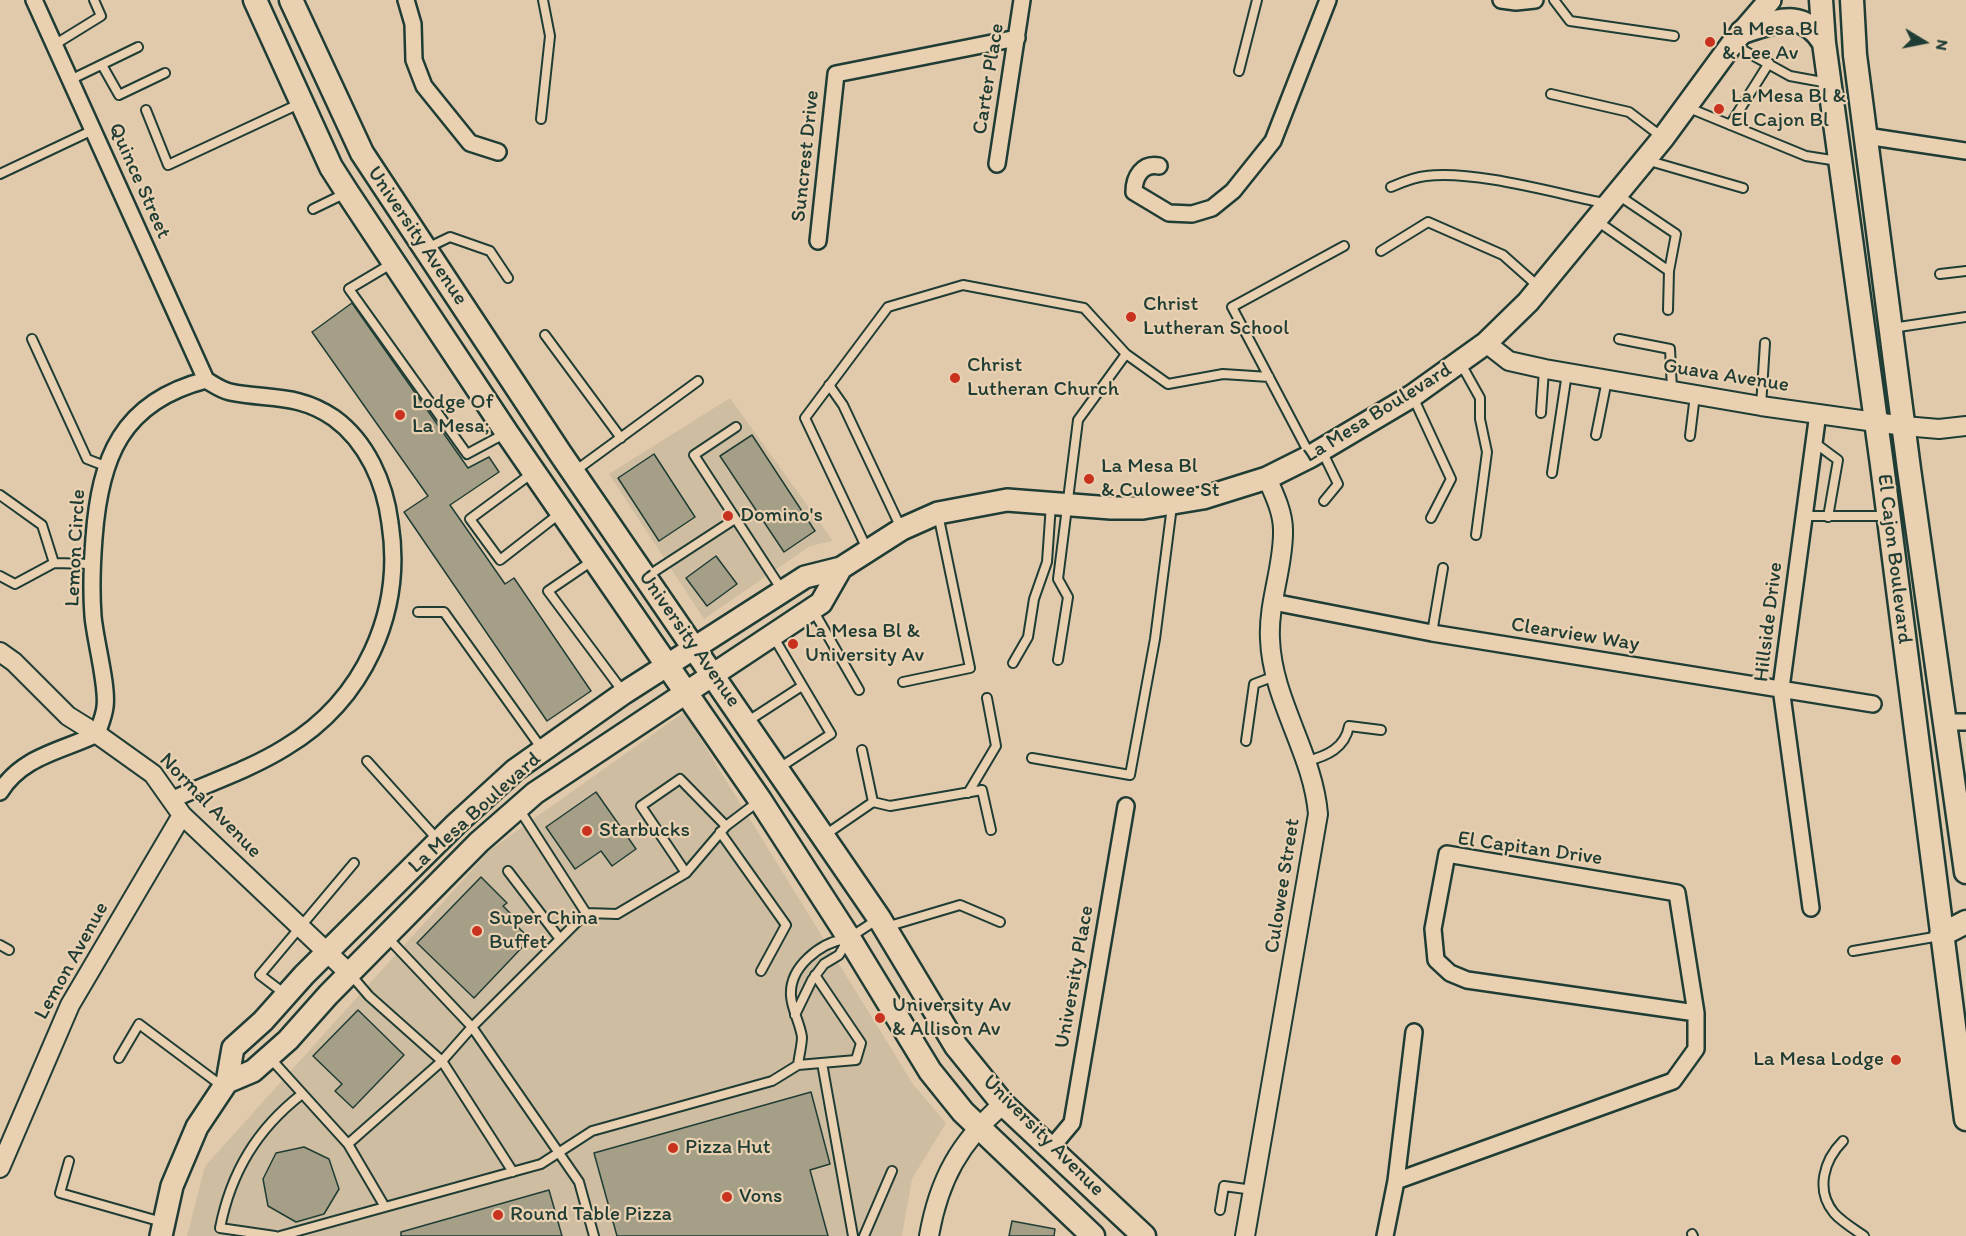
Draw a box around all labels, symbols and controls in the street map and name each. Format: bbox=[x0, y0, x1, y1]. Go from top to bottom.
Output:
north arrow bbox=[1894, 12, 1954, 72]
place label: La Mesa Bl & Lee Av bbox=[1722, 17, 1819, 67]
street label: Carter Place bbox=[968, 22, 1010, 136]
marker: La Mesa Bl & Lee Av bbox=[1703, 35, 1717, 49]
text: N bbox=[1932, 38, 1953, 52]
place label: La Mesa Bl & El Cajon Bl bbox=[1731, 84, 1846, 134]
street label: Suncrest Drive bbox=[787, 89, 825, 223]
marker: La Mesa Bl & El Cajon Bl bbox=[1712, 102, 1726, 116]
street label: Quince Street bbox=[102, 119, 176, 243]
street label: University Avenue bbox=[361, 162, 473, 310]
place label: Christ Lutheran School bbox=[1143, 292, 1289, 342]
marker: Christ Lutheran School bbox=[1124, 310, 1138, 324]
place label: Christ Lutheran Church bbox=[967, 353, 1119, 403]
street label: Guava Avenue bbox=[1661, 354, 1791, 398]
street label: La Mesa Boulevard bbox=[1299, 357, 1457, 469]
marker: Christ Lutheran Church bbox=[948, 371, 962, 385]
place label: Lodge Of La Mesa; bbox=[412, 390, 494, 440]
marker: Lodge Of La Mesa; bbox=[393, 408, 407, 422]
place label: La Mesa Bl & Culowee St bbox=[1101, 454, 1220, 504]
marker: La Mesa Bl & Culowee St bbox=[1082, 472, 1096, 486]
street label: El Cajon Boulevard bbox=[1871, 473, 1917, 645]
street label: Lemon Circle bbox=[60, 489, 92, 607]
place label: Domino's bbox=[740, 503, 823, 529]
marker: Domino's bbox=[721, 509, 735, 523]
street label: Hillside Drive bbox=[1749, 561, 1789, 683]
street label: University Avenue bbox=[632, 565, 746, 713]
street label: Clearview Way bbox=[1509, 612, 1641, 658]
place label: La Mesa Bl & University Av bbox=[805, 619, 924, 669]
marker: La Mesa Bl & University Av bbox=[786, 637, 800, 651]
street label: La Mesa Boulevard bbox=[404, 747, 546, 879]
street label: Normal Avenue bbox=[153, 748, 267, 864]
street label: Culowee Street bbox=[1260, 817, 1306, 955]
place label: Starbucks bbox=[599, 818, 690, 844]
marker: Starbucks bbox=[580, 824, 594, 838]
street label: El Capitan Drive bbox=[1456, 826, 1604, 872]
street label: Lemon Avenue bbox=[29, 898, 115, 1024]
street label: University Place bbox=[1050, 904, 1100, 1050]
place label: Super China Buffet bbox=[489, 906, 598, 956]
marker: Super China Buffet bbox=[470, 924, 484, 938]
place label: University Av & Allison Av bbox=[892, 993, 1011, 1043]
marker: University Av & Allison Av bbox=[873, 1011, 887, 1025]
place label: La Mesa Lodge bbox=[1753, 1047, 1884, 1073]
marker: La Mesa Lodge bbox=[1889, 1053, 1903, 1067]
street label: University Avenue bbox=[977, 1070, 1109, 1202]
place label: Pizza Hut bbox=[685, 1135, 771, 1161]
marker: Pizza Hut bbox=[666, 1141, 680, 1155]
place label: Vons bbox=[739, 1184, 782, 1210]
marker: Vons bbox=[720, 1190, 734, 1204]
place label: Round Table Pizza bbox=[510, 1202, 672, 1228]
marker: Round Table Pizza bbox=[491, 1208, 505, 1222]

